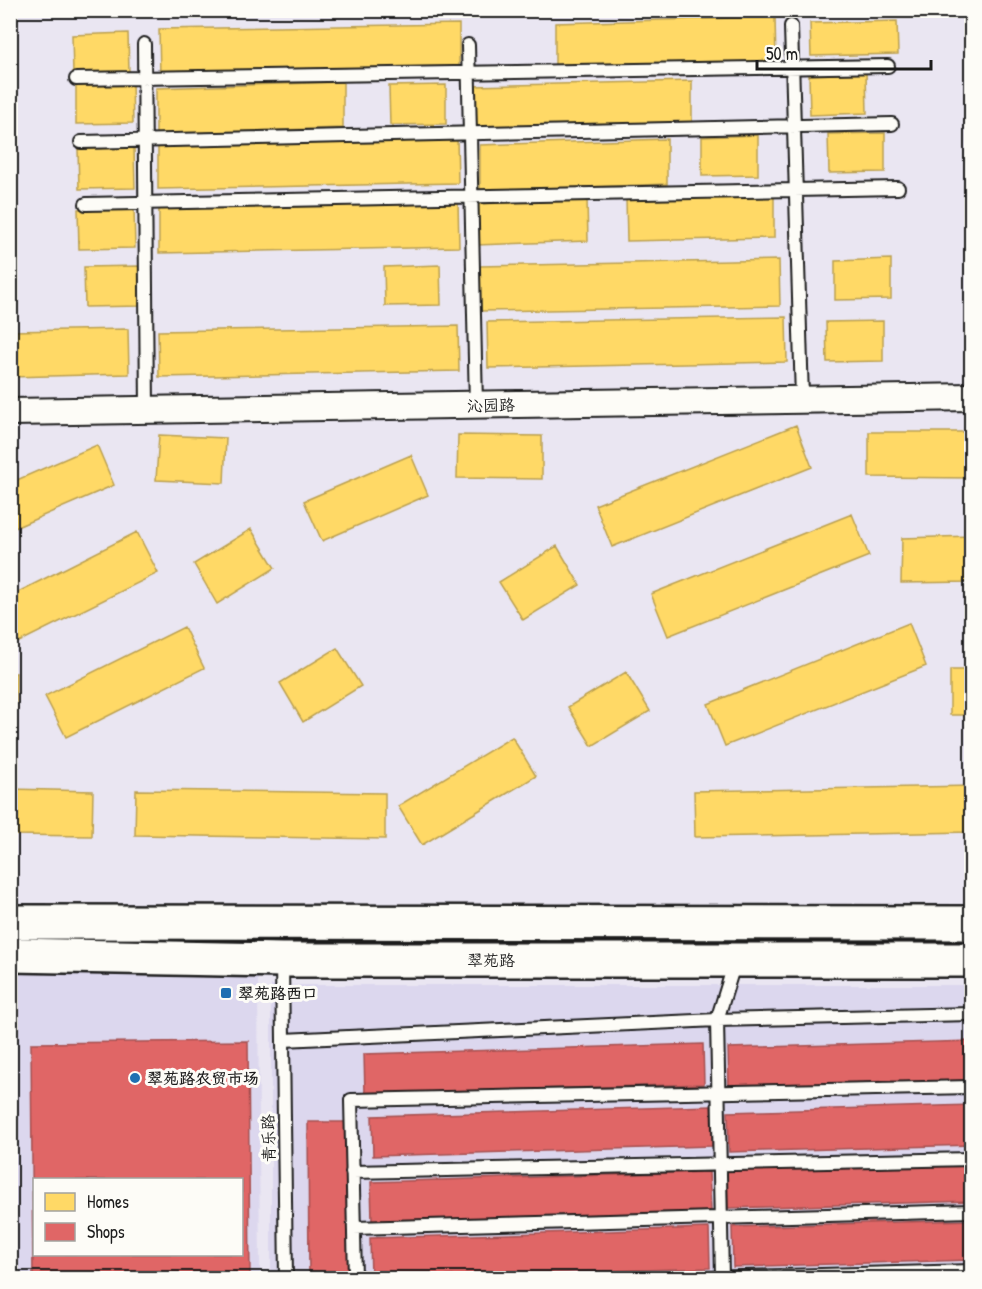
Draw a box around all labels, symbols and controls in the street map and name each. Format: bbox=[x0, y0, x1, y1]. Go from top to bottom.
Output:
scale bar bbox=[757, 33, 931, 71]
text: 50 m bbox=[766, 41, 798, 66]
street label: 沁园路 bbox=[467, 394, 515, 416]
street label: 翠苑路 bbox=[467, 949, 515, 971]
place label: 翠苑路西口 bbox=[238, 982, 318, 1004]
marker: 翠苑路西口 bbox=[219, 986, 233, 1000]
place label: 翠苑路农贸市场 bbox=[147, 1067, 259, 1089]
marker: 翠苑路农贸市场 bbox=[128, 1071, 142, 1085]
street label: 青乐路 bbox=[257, 1114, 279, 1162]
legend bbox=[33, 1178, 243, 1256]
text: Homes bbox=[87, 1189, 129, 1214]
text: Shops bbox=[87, 1219, 125, 1244]

